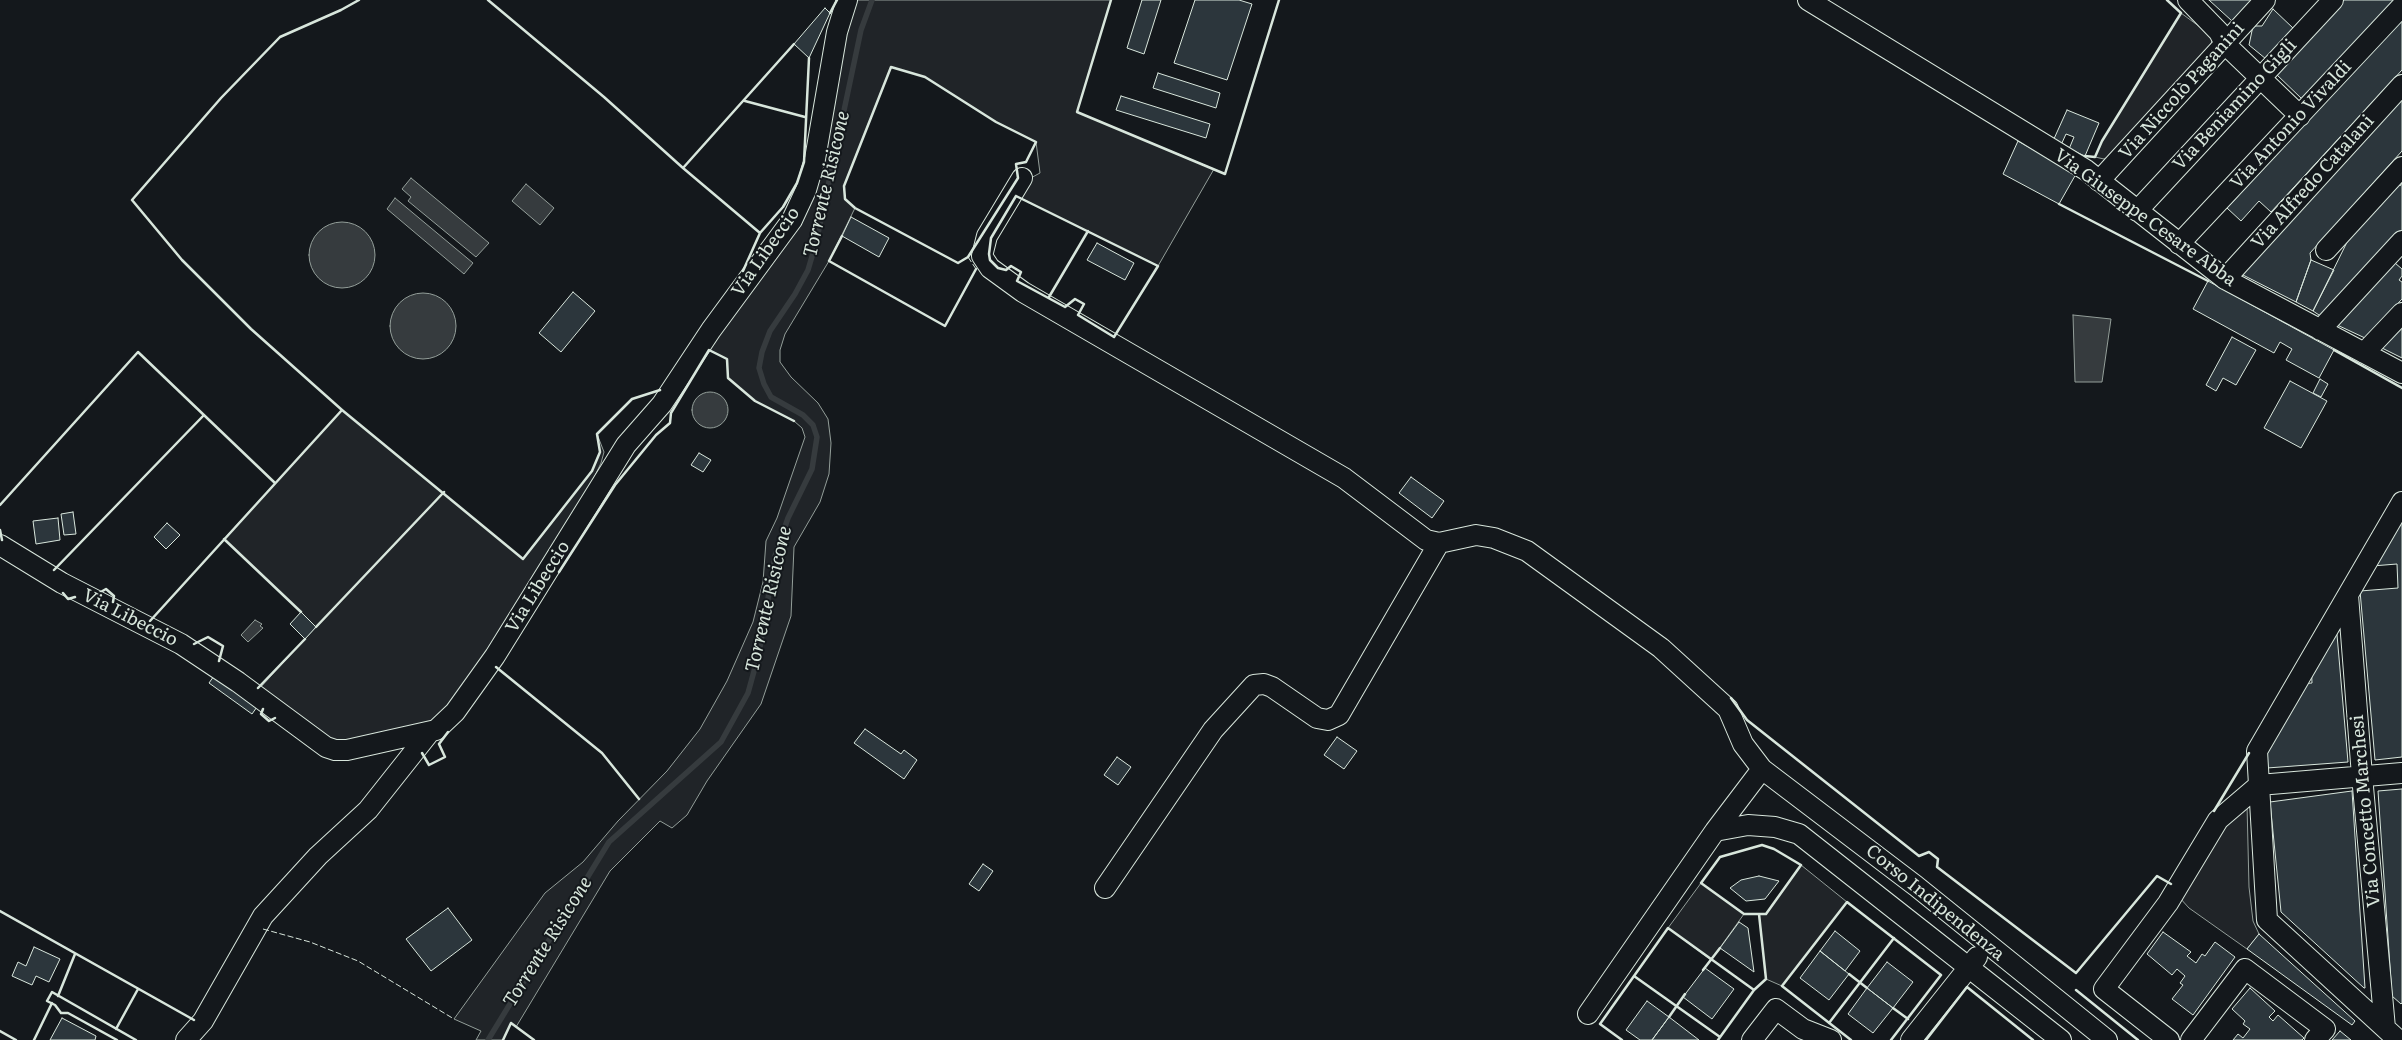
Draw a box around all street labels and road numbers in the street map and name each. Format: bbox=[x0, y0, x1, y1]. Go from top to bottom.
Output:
street label: Via Niccolò Paganini bbox=[2115, 18, 2249, 164]
street label: Via Beniamino Gigli bbox=[2169, 35, 2301, 175]
street label: Via Antonio Vivaldi bbox=[2226, 56, 2356, 194]
street label: Via Alfredo Catalani bbox=[2247, 110, 2379, 254]
street label: Via Giuseppe Cesare Abba bbox=[2050, 145, 2240, 291]
street label: Via Libeccio bbox=[727, 203, 805, 301]
street label: Via Libeccio bbox=[501, 537, 575, 637]
street label: Via Libeccio bbox=[79, 585, 181, 651]
street label: Via Concetto Marchesi bbox=[2347, 714, 2385, 908]
street label: Corso Indipendenza bbox=[1861, 840, 2009, 966]

